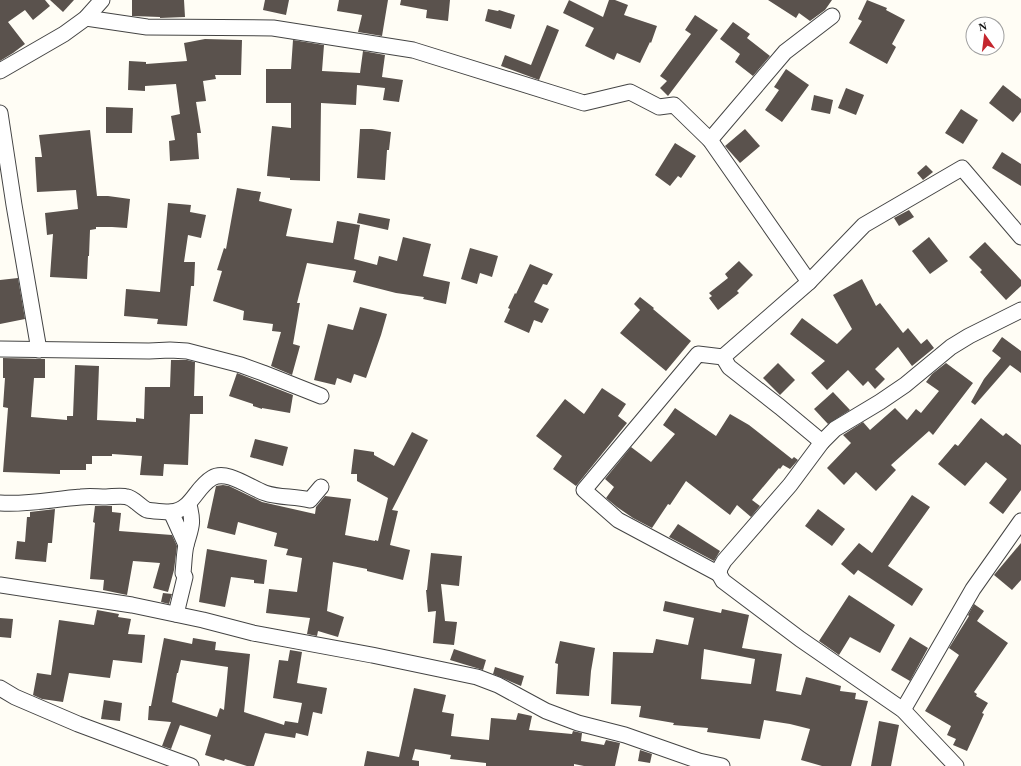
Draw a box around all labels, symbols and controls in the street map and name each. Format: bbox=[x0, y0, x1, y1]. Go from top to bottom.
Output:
north arrow bbox=[965, 16, 1005, 56]
text: N bbox=[977, 20, 988, 33]

